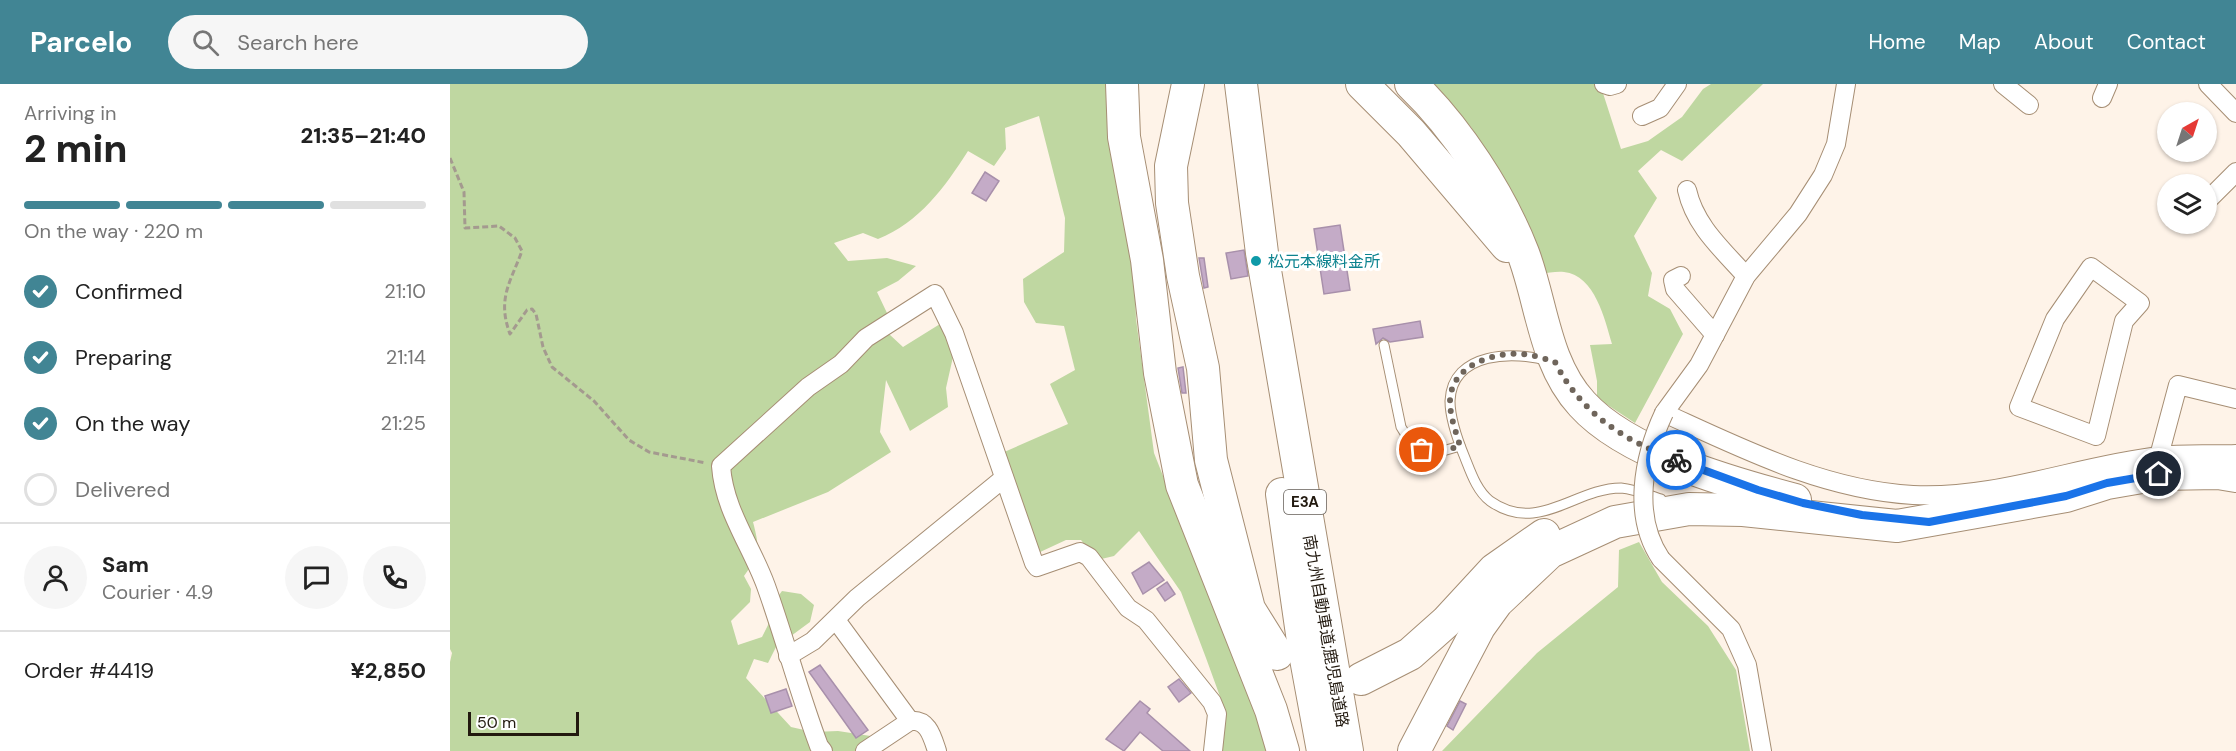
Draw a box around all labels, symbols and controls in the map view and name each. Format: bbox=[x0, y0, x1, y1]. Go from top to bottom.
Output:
search box bbox=[168, 15, 588, 69]
text: Parcelo bbox=[30, 24, 132, 61]
icon: search bbox=[189, 26, 222, 59]
text: Search here bbox=[237, 28, 359, 57]
text: Home bbox=[1868, 28, 1926, 56]
text: Map bbox=[1959, 28, 2001, 56]
text: About bbox=[2034, 28, 2094, 56]
text: Contact bbox=[2127, 28, 2206, 56]
text: Arriving in bbox=[24, 100, 116, 126]
north arrow bbox=[2157, 102, 2217, 162]
map controls bbox=[2157, 102, 2217, 234]
text: 21:35–21:40 bbox=[301, 121, 426, 150]
text: 2 min bbox=[24, 123, 128, 174]
button: layers bbox=[2157, 174, 2217, 234]
text: On the way · 220 m bbox=[24, 218, 203, 244]
place label: 松元本線料金所 bbox=[1268, 251, 1380, 272]
marker: 松元本線料金所 bbox=[1249, 254, 1263, 268]
icon: check bbox=[24, 275, 57, 308]
text: Confirmed bbox=[75, 277, 183, 306]
text: 21:10 bbox=[384, 278, 426, 304]
icon: check bbox=[24, 341, 57, 374]
text: Preparing bbox=[75, 343, 172, 372]
text: 21:14 bbox=[386, 344, 426, 370]
icon: check bbox=[24, 407, 57, 440]
text: On the way bbox=[75, 409, 190, 438]
text: 21:25 bbox=[380, 410, 426, 436]
pin bbox=[1396, 424, 1447, 475]
courier bbox=[1646, 430, 1706, 490]
icon: bag bbox=[1405, 433, 1438, 466]
icon: bike bbox=[1660, 444, 1693, 477]
pin bbox=[2133, 448, 2184, 499]
icon: home bbox=[2142, 457, 2175, 490]
text: Delivered bbox=[75, 475, 170, 504]
road number: E3A bbox=[1284, 490, 1326, 514]
street label: 南九州自動車道;鹿児島道路 bbox=[1299, 533, 1353, 729]
button: person bbox=[24, 546, 87, 609]
button: chat bbox=[285, 546, 348, 609]
button: phone bbox=[363, 546, 426, 609]
text: Sam bbox=[102, 550, 149, 579]
text: Courier · 4.9 bbox=[102, 579, 213, 605]
text: Order #4419 bbox=[24, 656, 154, 685]
text: ¥2,850 bbox=[350, 656, 426, 685]
scale bar bbox=[468, 709, 579, 736]
text: 50 m bbox=[477, 712, 516, 733]

